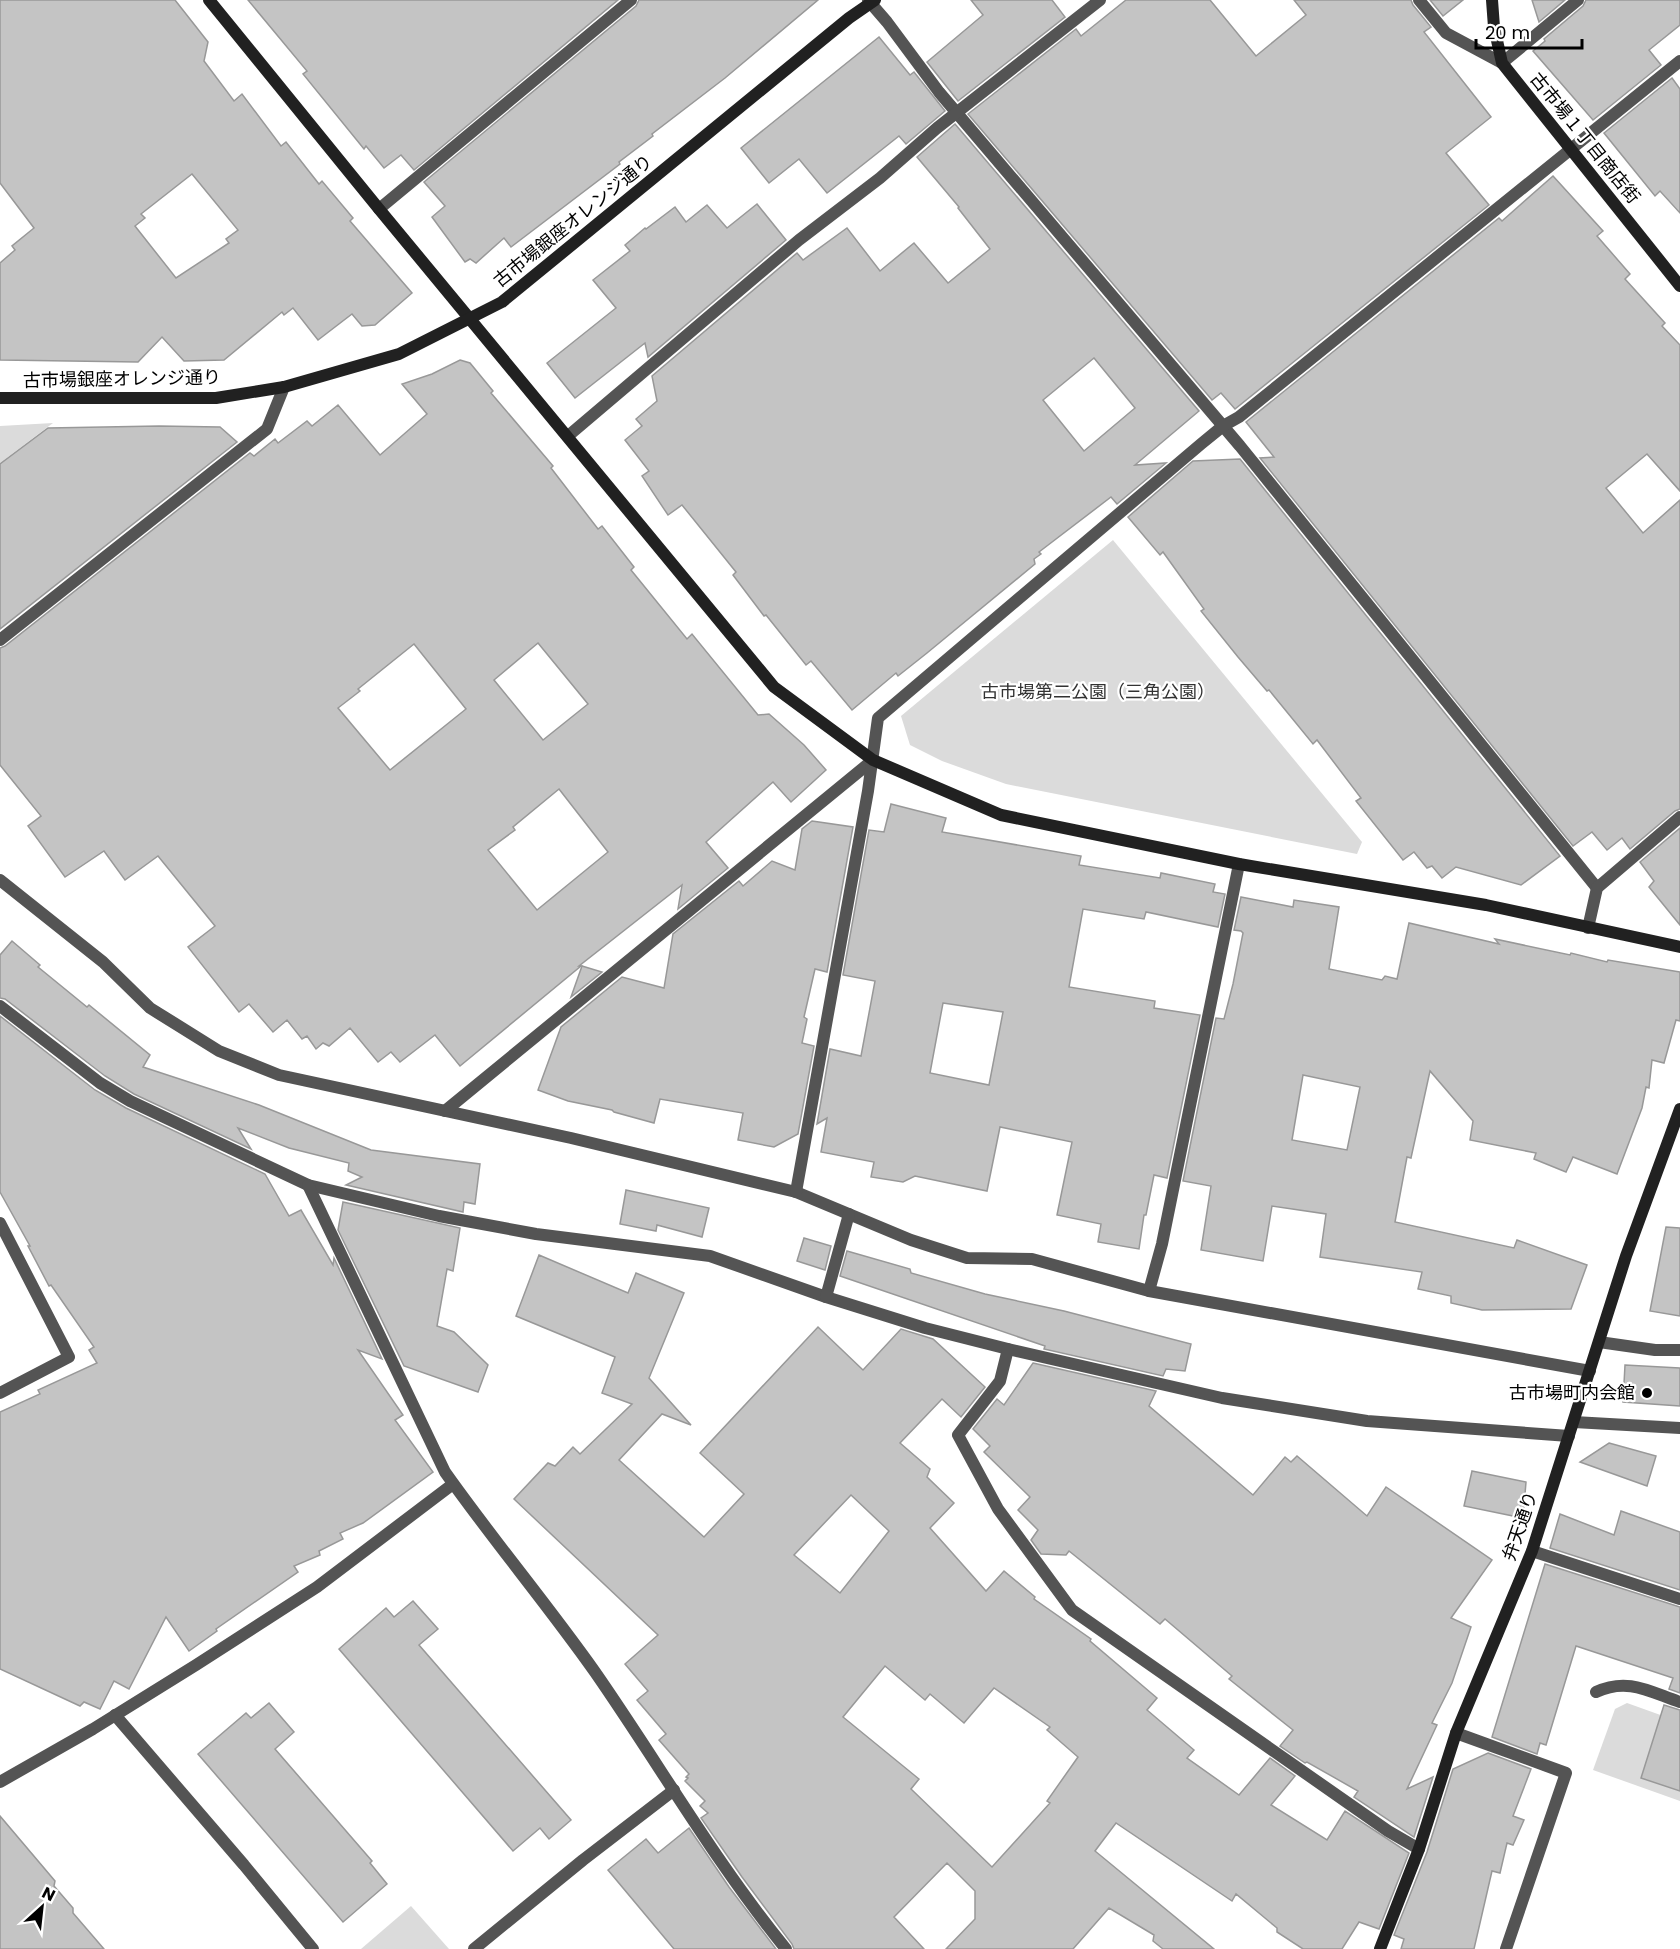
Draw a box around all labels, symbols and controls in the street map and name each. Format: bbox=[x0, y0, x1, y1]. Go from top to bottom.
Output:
scale bar bbox=[1476, 12, 1582, 50]
text: 20 m bbox=[1485, 20, 1530, 45]
street label: 古市場１丁目商店街 bbox=[1525, 67, 1646, 209]
street label: 古市場銀座オレンジ通り bbox=[488, 149, 657, 293]
street label: 古市場銀座オレンジ通り bbox=[23, 364, 221, 393]
park label: 古市場第二公園（三角公園） bbox=[981, 679, 1215, 704]
place label: 古市場町内会館 bbox=[1509, 1380, 1635, 1405]
marker: 古市場町内会館 bbox=[1640, 1386, 1654, 1400]
street label: 弁天通り bbox=[1496, 1488, 1543, 1564]
north arrow bbox=[12, 1877, 72, 1937]
text: N bbox=[38, 1881, 59, 1907]

